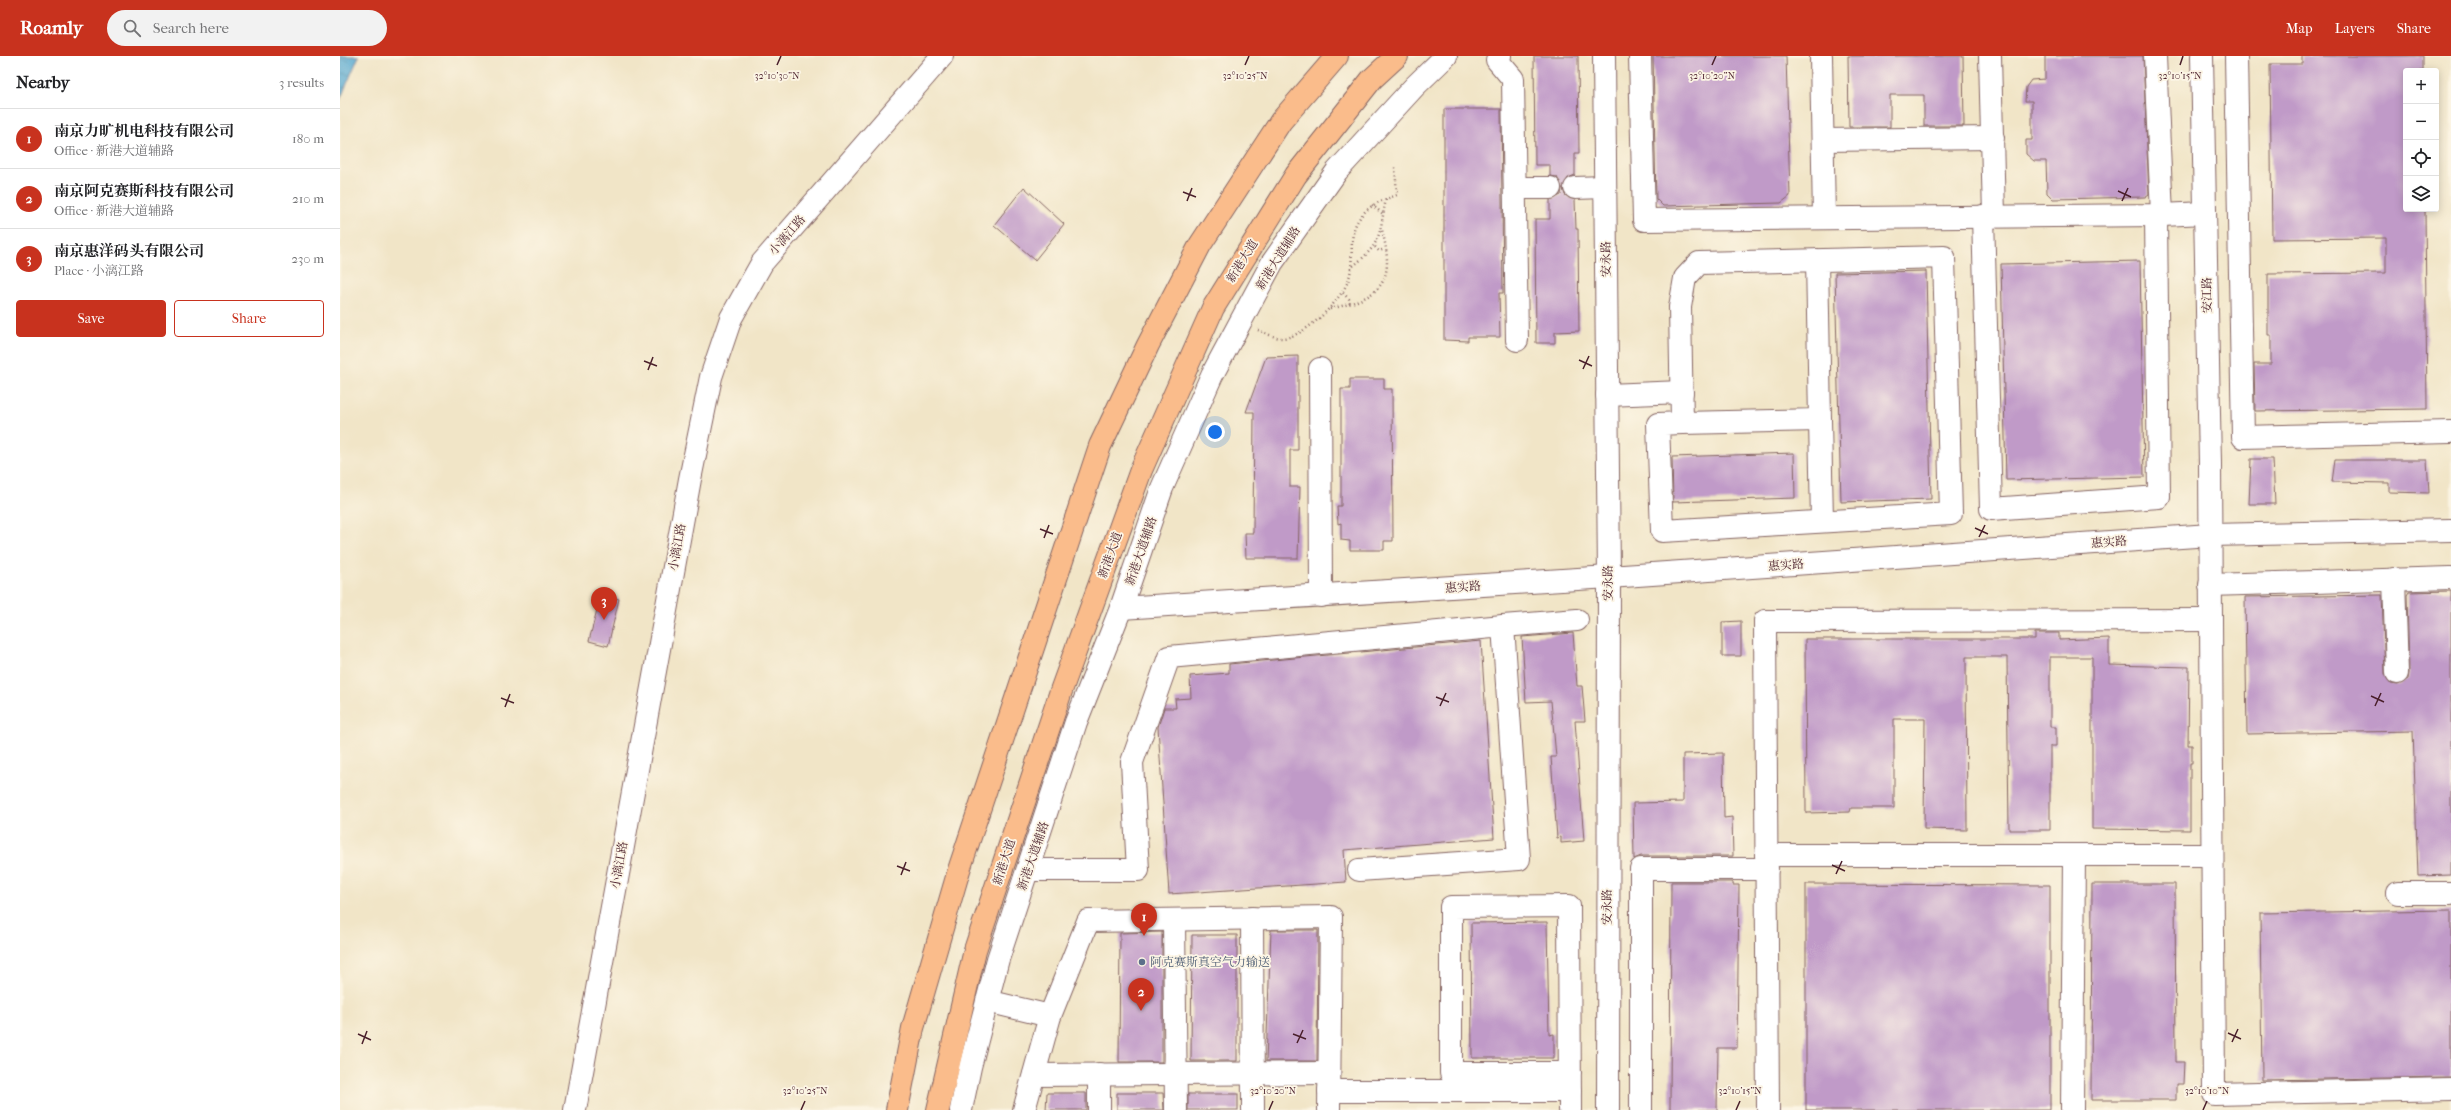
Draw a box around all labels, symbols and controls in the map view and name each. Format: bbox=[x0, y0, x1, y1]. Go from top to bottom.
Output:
search box bbox=[107, 10, 387, 46]
text: Roamly bbox=[20, 17, 83, 39]
icon: search bbox=[121, 17, 143, 39]
text: Search here bbox=[153, 19, 229, 37]
text: Map bbox=[2286, 20, 2313, 37]
text: Layers bbox=[2335, 20, 2375, 37]
text: Share bbox=[2397, 20, 2431, 37]
map controls bbox=[2403, 68, 2439, 212]
button: + bbox=[2403, 68, 2439, 104]
text: 32°10'30"N bbox=[754, 70, 800, 82]
text: 32°10'25"N bbox=[1223, 70, 1268, 82]
text: 32°10'20"N bbox=[1689, 70, 1736, 82]
text: 32°10'15"N bbox=[2158, 70, 2202, 82]
text: Nearby bbox=[16, 72, 70, 92]
text: 3 results bbox=[279, 75, 324, 90]
button: − bbox=[2403, 104, 2439, 140]
text: 南京力旷机电科技有限公司 bbox=[54, 122, 234, 140]
text: 1 bbox=[27, 131, 31, 146]
text: 180 m bbox=[292, 131, 324, 146]
button: locate bbox=[2403, 140, 2439, 176]
text: Office · 新港大道辅路 bbox=[54, 143, 174, 158]
button: layers bbox=[2403, 176, 2439, 212]
text: 南京阿克赛斯科技有限公司 bbox=[54, 182, 234, 200]
text: 2 bbox=[26, 191, 32, 206]
text: 210 m bbox=[292, 191, 324, 206]
text: Office · 新港大道辅路 bbox=[54, 203, 174, 218]
street label: 小漓江路 bbox=[766, 212, 808, 258]
street label: 新港大道辅路 bbox=[1253, 224, 1303, 292]
street label: 新港大道 bbox=[1223, 237, 1261, 285]
street label: 安永路 bbox=[1599, 241, 1613, 277]
text: 南京惠洋码头有限公司 bbox=[54, 242, 204, 260]
text: 3 bbox=[26, 251, 32, 266]
text: 230 m bbox=[291, 251, 324, 266]
text: Place · 小漓江路 bbox=[54, 263, 144, 278]
street label: 安江路 bbox=[2200, 277, 2214, 313]
button: Save bbox=[16, 300, 166, 337]
button: Share bbox=[174, 300, 324, 337]
your location bbox=[1205, 422, 1225, 442]
street label: 新港大道辅路 bbox=[1123, 515, 1159, 587]
street label: 小漓江路 bbox=[666, 522, 688, 572]
street label: 新港大道 bbox=[1095, 530, 1125, 580]
street label: 惠实路 bbox=[2091, 534, 2127, 550]
street label: 惠实路 bbox=[1768, 557, 1804, 573]
street label: 安永路 bbox=[1601, 565, 1615, 601]
street label: 惠实路 bbox=[1445, 579, 1481, 595]
pin: 3 bbox=[591, 587, 617, 620]
street label: 新港大道辅路 bbox=[1015, 820, 1051, 892]
street label: 新港大道 bbox=[990, 837, 1018, 887]
street label: 小漓江路 bbox=[608, 840, 630, 890]
street label: 安永路 bbox=[1600, 889, 1614, 925]
pin: 1 bbox=[1131, 903, 1157, 936]
place label: 阿克赛斯真空气力输送 bbox=[1150, 955, 1270, 969]
marker: 阿克赛斯真空气力输送 bbox=[1137, 957, 1147, 967]
pin: 2 bbox=[1128, 978, 1154, 1011]
text: 32°10'25"N bbox=[783, 1085, 828, 1097]
text: 32°10'20"N bbox=[1250, 1085, 1297, 1097]
text: 32°10'15"N bbox=[1718, 1085, 1762, 1097]
text: 32°10'10"N bbox=[2185, 1085, 2230, 1097]

